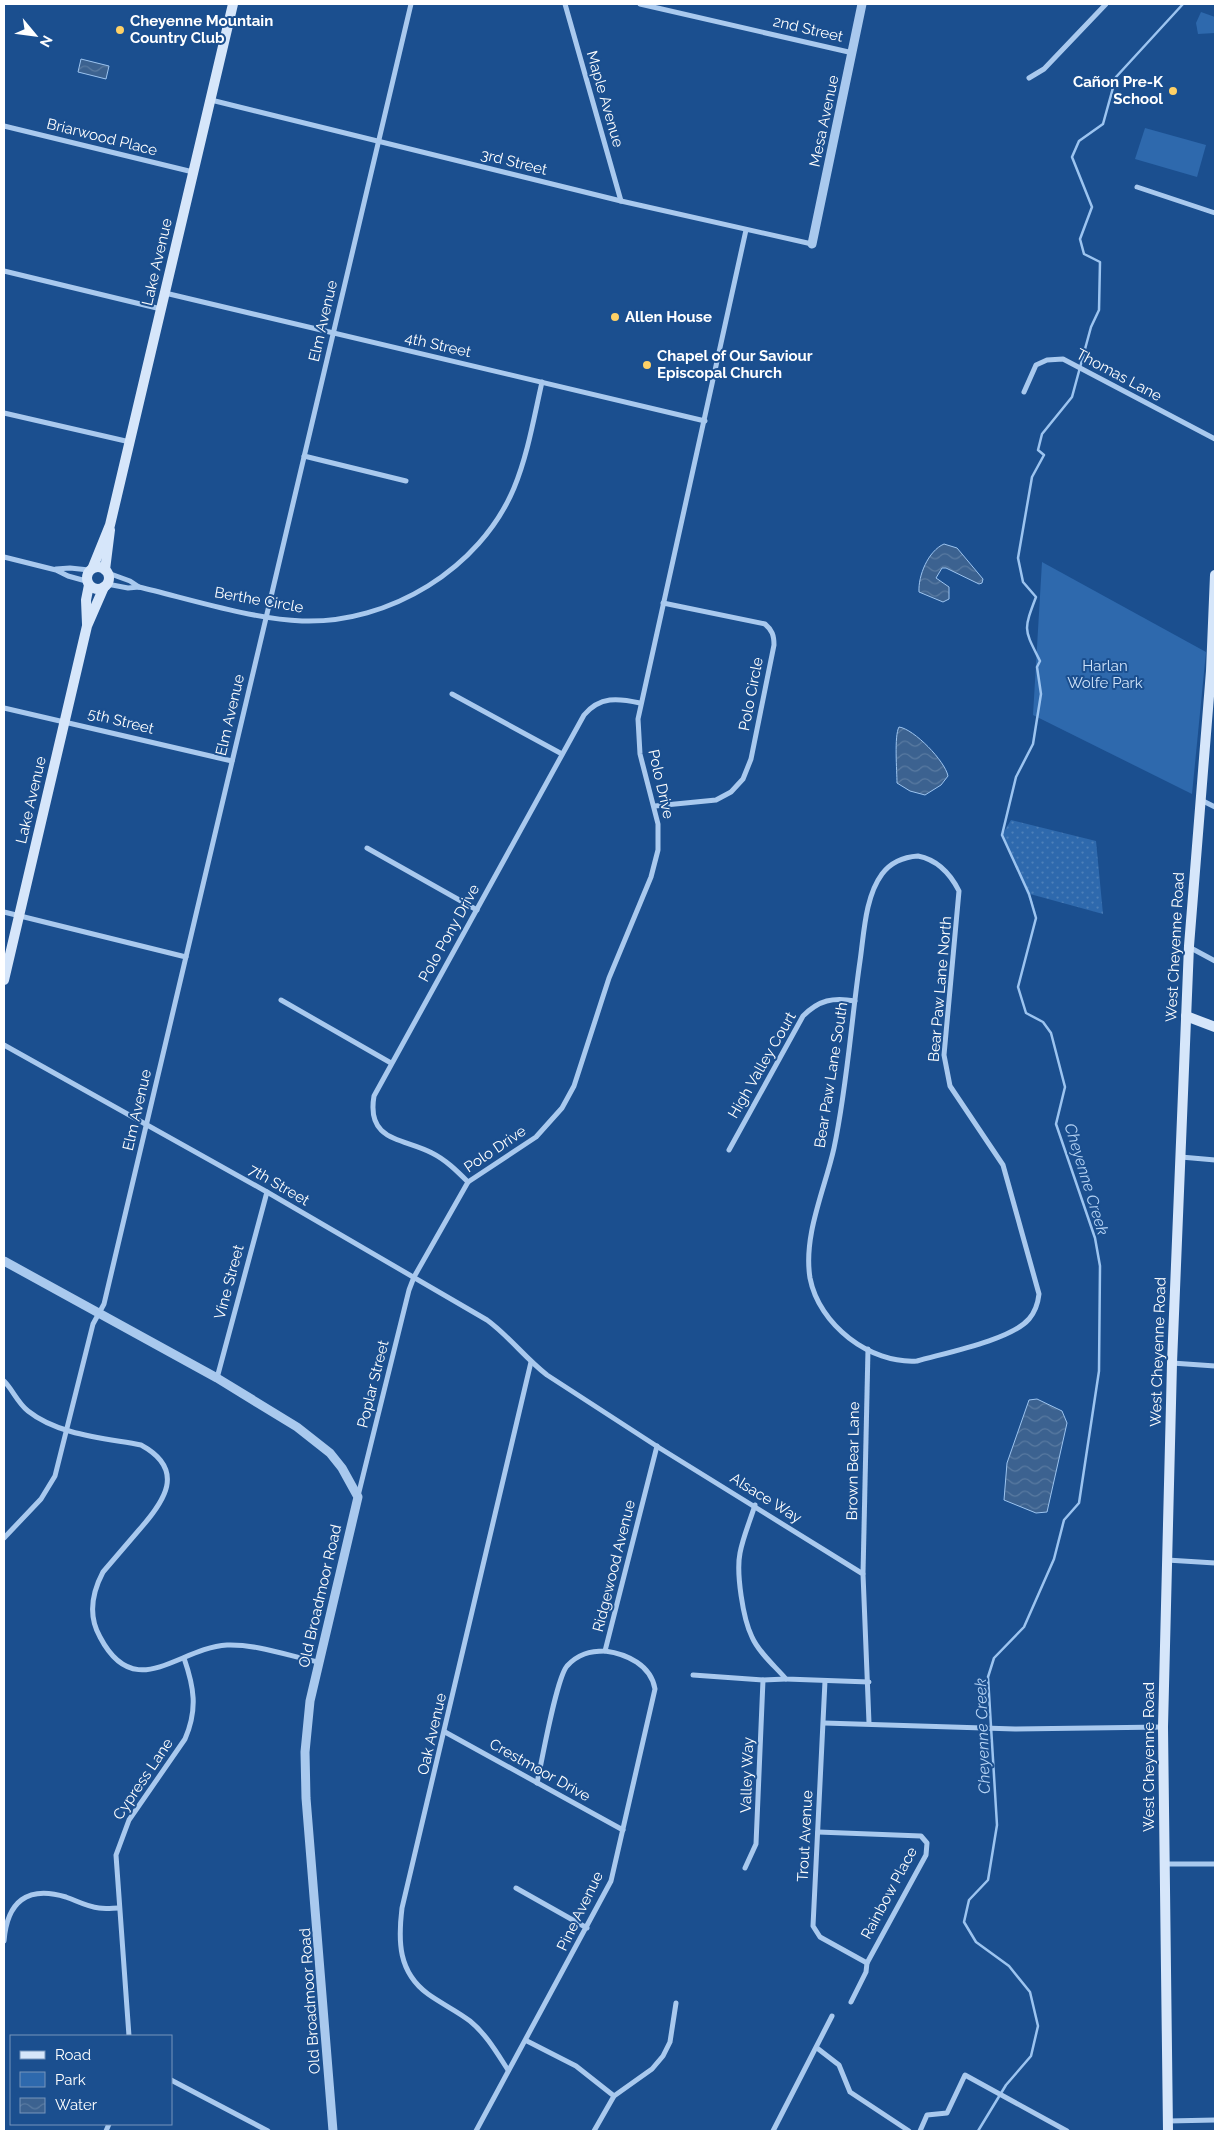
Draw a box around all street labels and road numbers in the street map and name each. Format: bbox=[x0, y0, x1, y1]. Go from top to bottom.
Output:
street label: 2nd Street bbox=[771, 12, 845, 46]
street label: Maple Avenue bbox=[583, 49, 627, 149]
street label: Mesa Avenue bbox=[806, 73, 843, 168]
street label: Briarwood Place bbox=[45, 115, 159, 160]
street label: 3rd Street bbox=[479, 145, 549, 179]
street label: Lake Avenue bbox=[138, 216, 176, 308]
street label: Elm Avenue bbox=[305, 278, 341, 363]
street label: 4th Street bbox=[403, 329, 473, 361]
street label: Thomas Lane bbox=[1073, 345, 1165, 405]
street label: Berthe Circle bbox=[213, 583, 305, 617]
street label: Polo Circle bbox=[735, 655, 767, 732]
street label: Elm Avenue bbox=[212, 672, 248, 757]
street label: 5th Street bbox=[86, 704, 156, 738]
street label: Polo Drive bbox=[644, 748, 678, 821]
street label: Lake Avenue bbox=[12, 754, 50, 846]
street label: West Cheyenne Road bbox=[1162, 872, 1188, 1022]
street label: Polo Pony Drive bbox=[415, 881, 483, 985]
street label: Bear Paw Lane North bbox=[925, 915, 955, 1063]
street label: Bear Paw Lane South bbox=[811, 1001, 851, 1149]
street label: High Valley Court bbox=[724, 1009, 800, 1121]
street label: Elm Avenue bbox=[119, 1067, 155, 1152]
street label: Polo Drive bbox=[461, 1122, 530, 1176]
street label: 7th Street bbox=[245, 1160, 313, 1210]
street label: Vine Street bbox=[210, 1243, 248, 1321]
street label: West Cheyenne Road bbox=[1146, 1277, 1170, 1427]
street label: Poplar Street bbox=[353, 1338, 393, 1430]
street label: Brown Bear Lane bbox=[843, 1401, 863, 1520]
street label: Alsace Way bbox=[727, 1469, 805, 1527]
street label: Ridgewood Avenue bbox=[589, 1498, 639, 1634]
street label: Old Broadmoor Road bbox=[295, 1523, 345, 1669]
street label: West Cheyenne Road bbox=[1140, 1682, 1158, 1832]
street label: Oak Avenue bbox=[414, 1691, 450, 1777]
street label: Cypress Lane bbox=[109, 1735, 177, 1823]
street label: Crestmoor Drive bbox=[486, 1735, 594, 1805]
street label: Valley Way bbox=[737, 1737, 757, 1813]
street label: Trout Avenue bbox=[794, 1790, 816, 1882]
street label: Rainbow Place bbox=[857, 1844, 921, 1942]
street label: Pine Avenue bbox=[553, 1868, 607, 1954]
street label: Old Broadmoor Road bbox=[296, 1927, 324, 2075]

